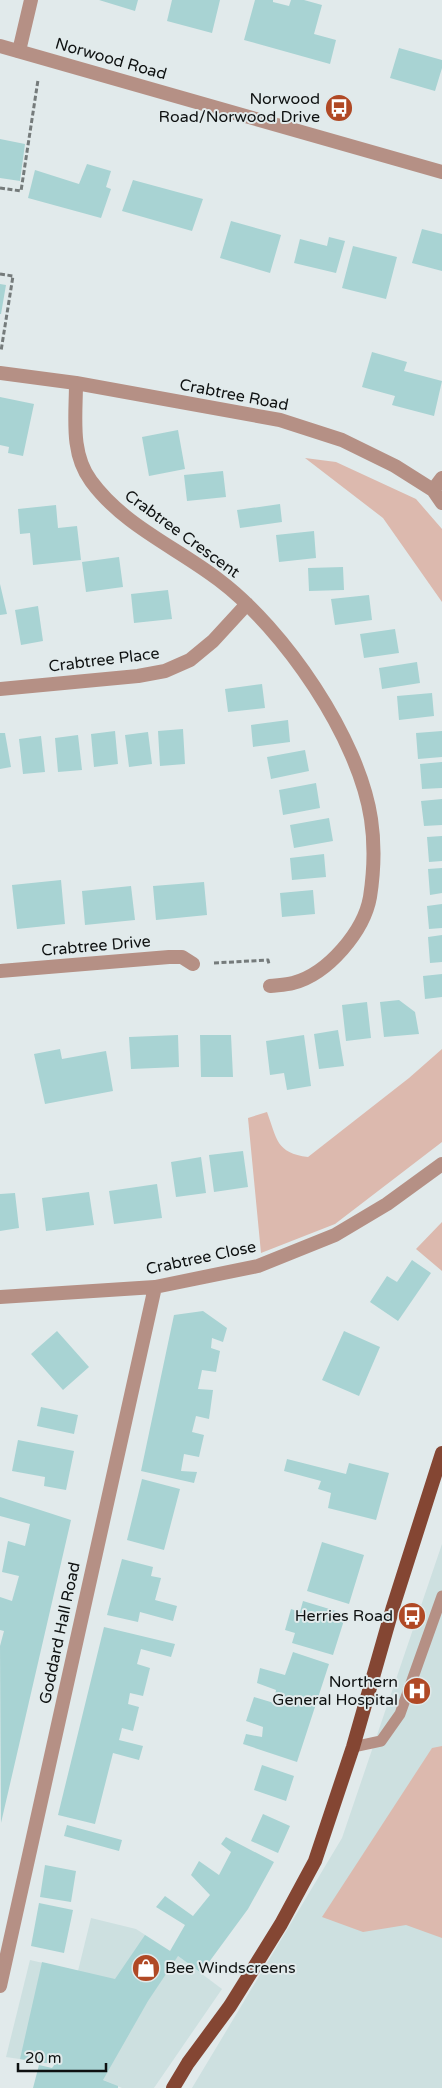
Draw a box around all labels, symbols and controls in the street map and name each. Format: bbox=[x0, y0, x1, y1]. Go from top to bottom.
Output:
street label: Norwood Road bbox=[53, 34, 169, 84]
place label: Norwood Road/Norwood Drive bbox=[159, 89, 320, 127]
bus stop icon: Norwood Road/Norwood Drive bbox=[324, 93, 354, 123]
street label: Crabtree Road bbox=[178, 375, 290, 415]
street label: Crabtree Crescent bbox=[121, 486, 243, 582]
street label: Crabtree Place bbox=[47, 643, 161, 677]
street label: Crabtree Drive bbox=[40, 931, 152, 961]
street label: Crabtree Close bbox=[144, 1237, 258, 1279]
street label: Goddard Hall Road bbox=[35, 1560, 85, 1706]
bus stop icon: Herries Road bbox=[397, 1601, 427, 1631]
place label: Herries Road bbox=[295, 1606, 393, 1626]
place label: Northern General Hospital bbox=[272, 1672, 398, 1710]
hospital icon: Northern General Hospital bbox=[402, 1676, 432, 1706]
shop icon: Bee Windscreens bbox=[131, 1953, 161, 1983]
place label: Bee Windscreens bbox=[165, 1958, 296, 1978]
scale bar bbox=[18, 2040, 105, 2072]
text: 20 m bbox=[25, 2049, 62, 2067]

